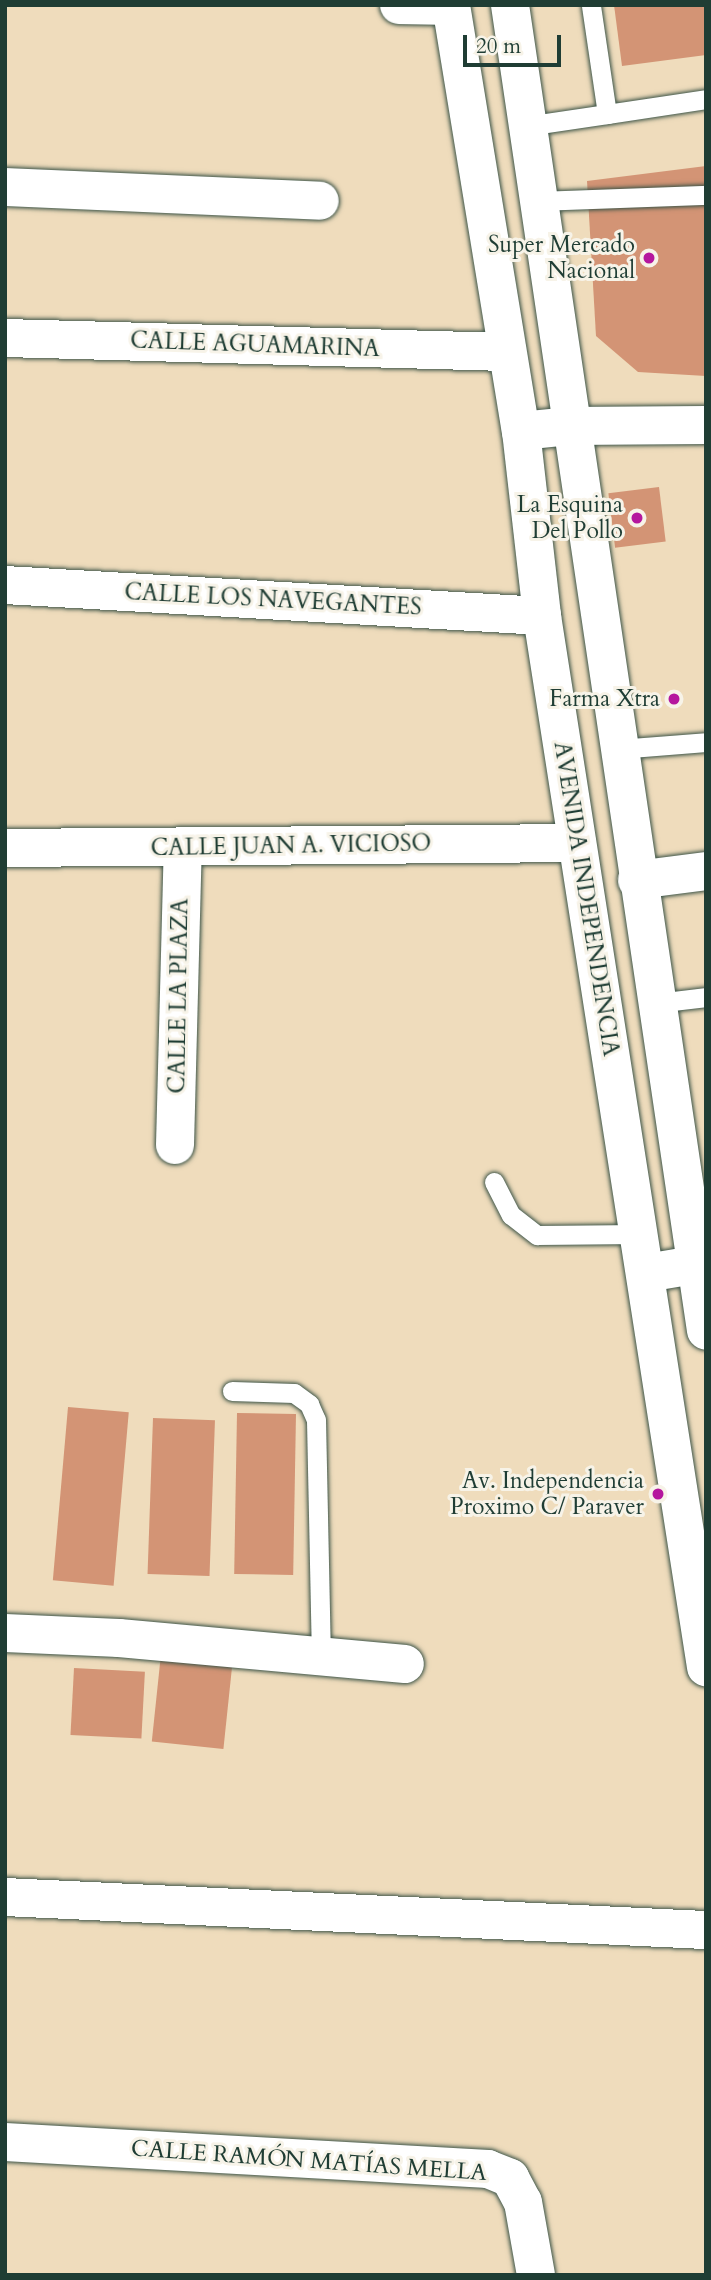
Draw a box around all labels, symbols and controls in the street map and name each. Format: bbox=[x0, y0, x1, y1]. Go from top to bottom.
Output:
scale bar bbox=[466, 21, 564, 65]
text: 20 m bbox=[476, 32, 521, 61]
place label: Super Mercado Nacional bbox=[488, 231, 635, 285]
marker: Super Mercado Nacional bbox=[641, 250, 657, 266]
street label: CALLE AGUAMARINA bbox=[130, 327, 380, 363]
place label: La Esquina Del Pollo bbox=[517, 491, 623, 545]
marker: La Esquina Del Pollo bbox=[629, 510, 645, 526]
street label: CALLE LOS NAVEGANTES bbox=[124, 578, 422, 622]
place label: Farma Xtra bbox=[549, 685, 660, 713]
marker: Farma Xtra bbox=[666, 691, 682, 707]
street label: AVENIDA INDEPENDENCIA bbox=[547, 740, 625, 1058]
street label: CALLE JUAN A. VICIOSO bbox=[150, 830, 432, 862]
street label: CALLE LA PLAZA bbox=[163, 898, 195, 1094]
place label: Av. Independencia Proximo C/ Paraver bbox=[450, 1467, 644, 1521]
marker: Av. Independencia Proximo C/ Paraver bbox=[650, 1486, 666, 1502]
street label: CALLE RAMÓN MATÍAS MELLA bbox=[130, 2135, 488, 2187]

